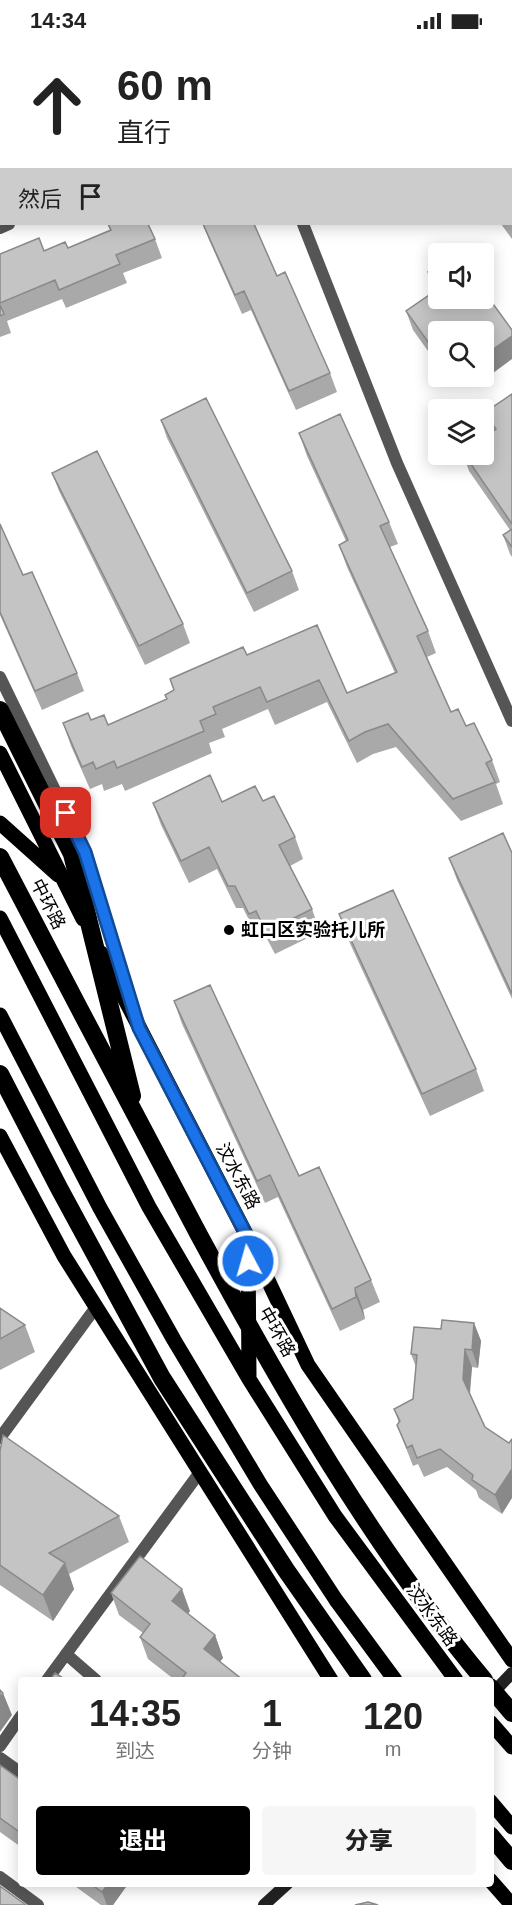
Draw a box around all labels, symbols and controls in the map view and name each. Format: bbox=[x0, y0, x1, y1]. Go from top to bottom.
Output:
text: 14:34 bbox=[30, 8, 86, 33]
text: 60 m bbox=[117, 62, 213, 109]
icon: ahead bbox=[18, 66, 96, 144]
text: 直行 bbox=[117, 118, 171, 148]
icon: arrive bbox=[74, 180, 107, 213]
text: 然后 bbox=[18, 187, 62, 212]
map controls bbox=[428, 243, 494, 465]
button: sound bbox=[428, 243, 494, 309]
button: search bbox=[428, 321, 494, 387]
button: layers bbox=[428, 399, 494, 465]
pin bbox=[40, 787, 91, 838]
icon: arrive bbox=[49, 796, 82, 829]
street label: 中环路 bbox=[27, 875, 69, 933]
place label: 虹口区实验托儿所 bbox=[241, 920, 385, 940]
marker: 虹口区实验托儿所 bbox=[222, 923, 236, 937]
street label: 汶水东路 bbox=[212, 1140, 264, 1212]
position arrow bbox=[216, 1229, 280, 1293]
street label: 中环路 bbox=[255, 1304, 299, 1360]
street label: 汶水东路 bbox=[403, 1580, 461, 1650]
text: 14:35 bbox=[89, 1693, 181, 1734]
text: 1 bbox=[262, 1693, 282, 1734]
text: 120 bbox=[363, 1696, 423, 1737]
text: m bbox=[385, 1738, 401, 1760]
text: 到达 bbox=[115, 1740, 155, 1762]
text: 分钟 bbox=[252, 1740, 292, 1762]
button: 退出 bbox=[36, 1806, 250, 1875]
button: 分享 bbox=[262, 1806, 476, 1875]

